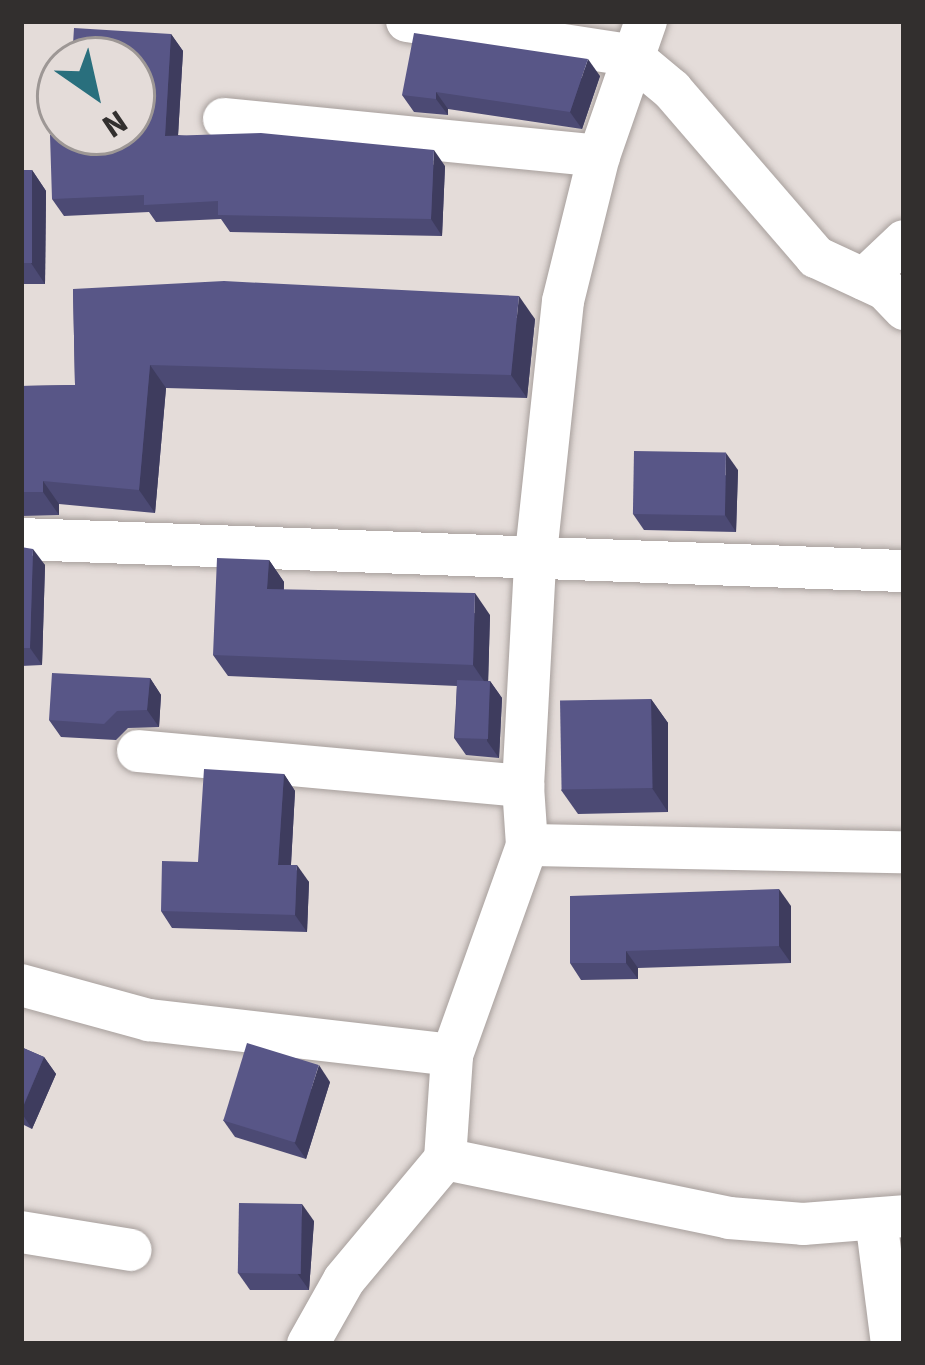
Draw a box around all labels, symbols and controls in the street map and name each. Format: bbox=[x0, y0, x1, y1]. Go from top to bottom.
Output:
north arrow bbox=[36, 36, 156, 156]
text: N bbox=[92, 98, 137, 149]

